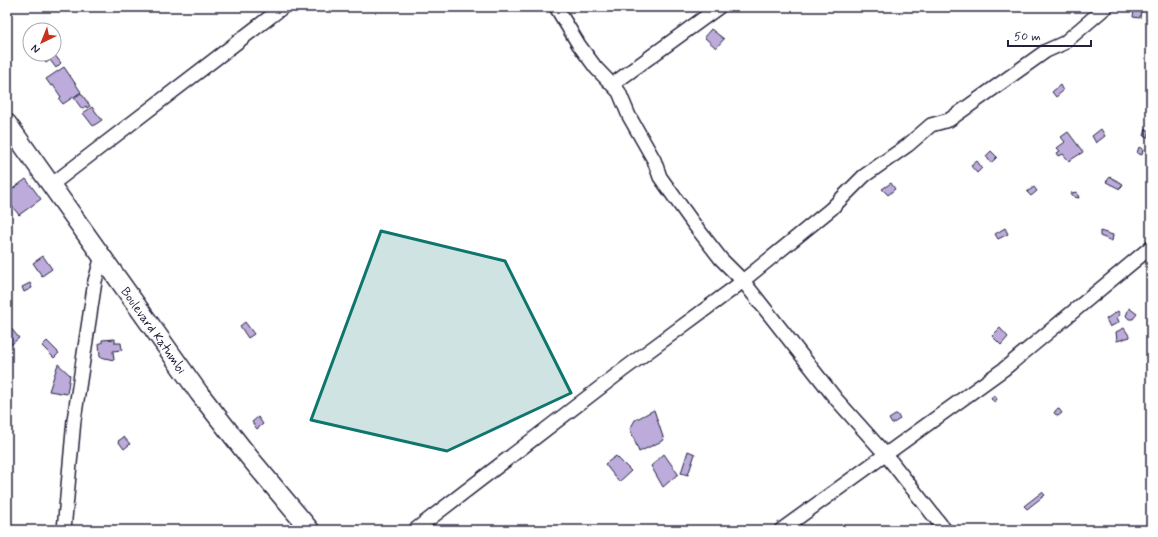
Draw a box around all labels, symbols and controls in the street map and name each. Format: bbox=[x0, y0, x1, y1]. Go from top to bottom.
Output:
north arrow bbox=[22, 22, 62, 62]
scale bar bbox=[1008, 22, 1091, 48]
text: 50 m bbox=[1014, 29, 1041, 45]
text: N bbox=[28, 41, 43, 56]
street label: Boulevard Katumbi bbox=[116, 284, 190, 378]

